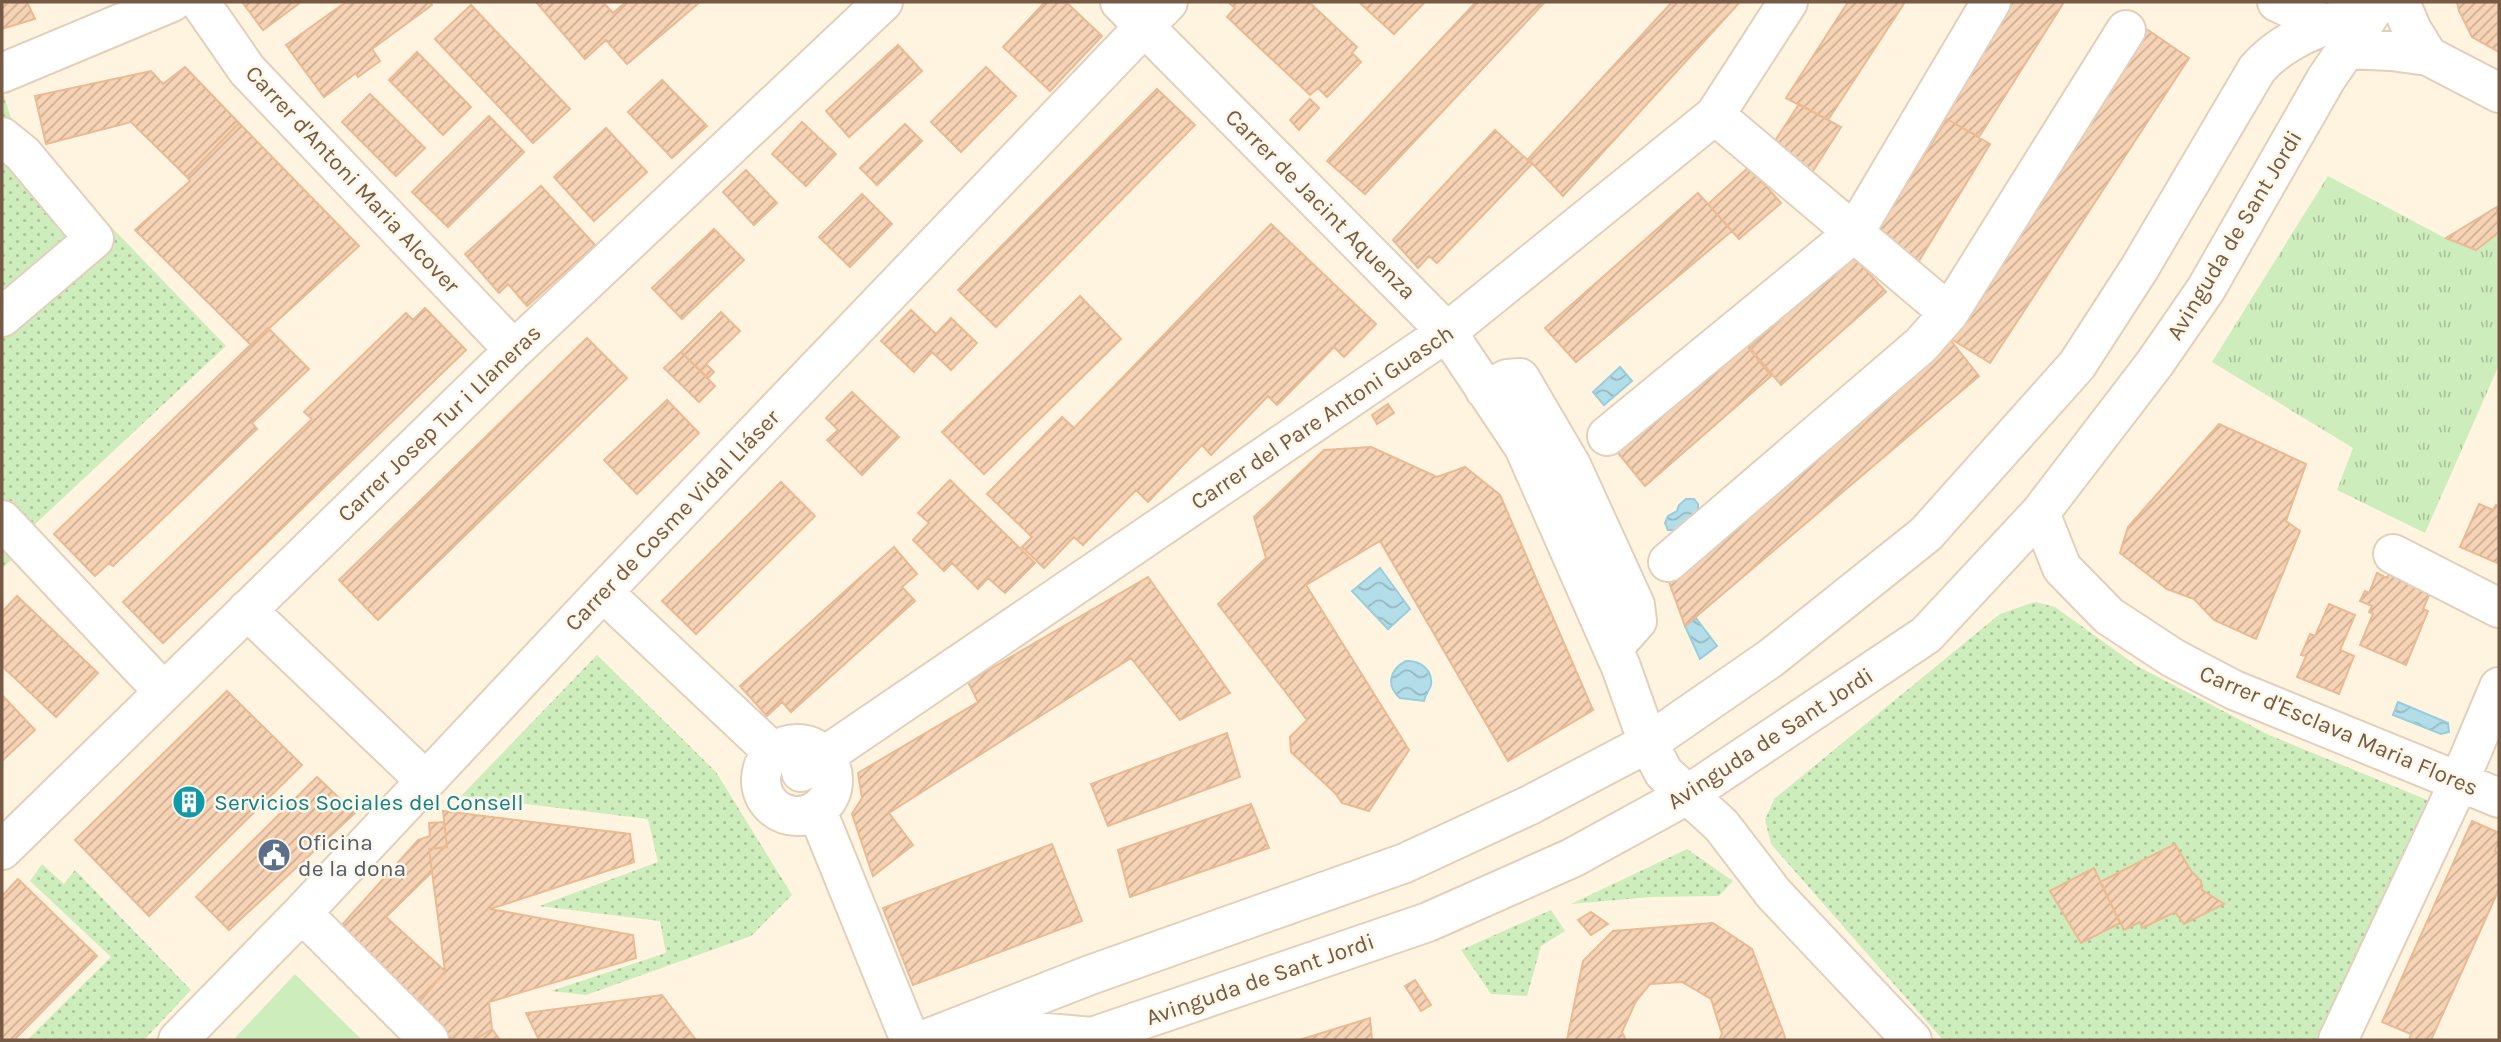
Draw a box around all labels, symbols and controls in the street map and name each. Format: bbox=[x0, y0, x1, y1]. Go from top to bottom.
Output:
street label: Carrer d'Antoni Maria Alcover bbox=[240, 60, 466, 299]
street label: Carrer de Jacint Aquenza bbox=[1220, 103, 1422, 305]
street label: Avinguda de Sant Jordi bbox=[2161, 126, 2308, 345]
street label: Carrer Josep Tur i Llaneras bbox=[332, 319, 547, 528]
street label: Carrer del Pare Antoni Guasch bbox=[1186, 319, 1459, 516]
street label: Carrer de Cosme Vidal Lláser bbox=[559, 403, 786, 637]
street label: Carrer d'Esclava Maria Flores bbox=[2195, 659, 2482, 802]
street label: Avinguda de Sant Jordi bbox=[1662, 662, 1878, 815]
building icon: Servicios Sociales del Consell bbox=[170, 783, 208, 821]
place label: Servicios Sociales del Consell bbox=[214, 789, 524, 816]
place label: Oficina de la dona bbox=[298, 829, 406, 882]
public building icon: Oficina de la dona bbox=[255, 836, 293, 874]
street label: Avinguda de Sant Jordi bbox=[1142, 928, 1378, 1031]

